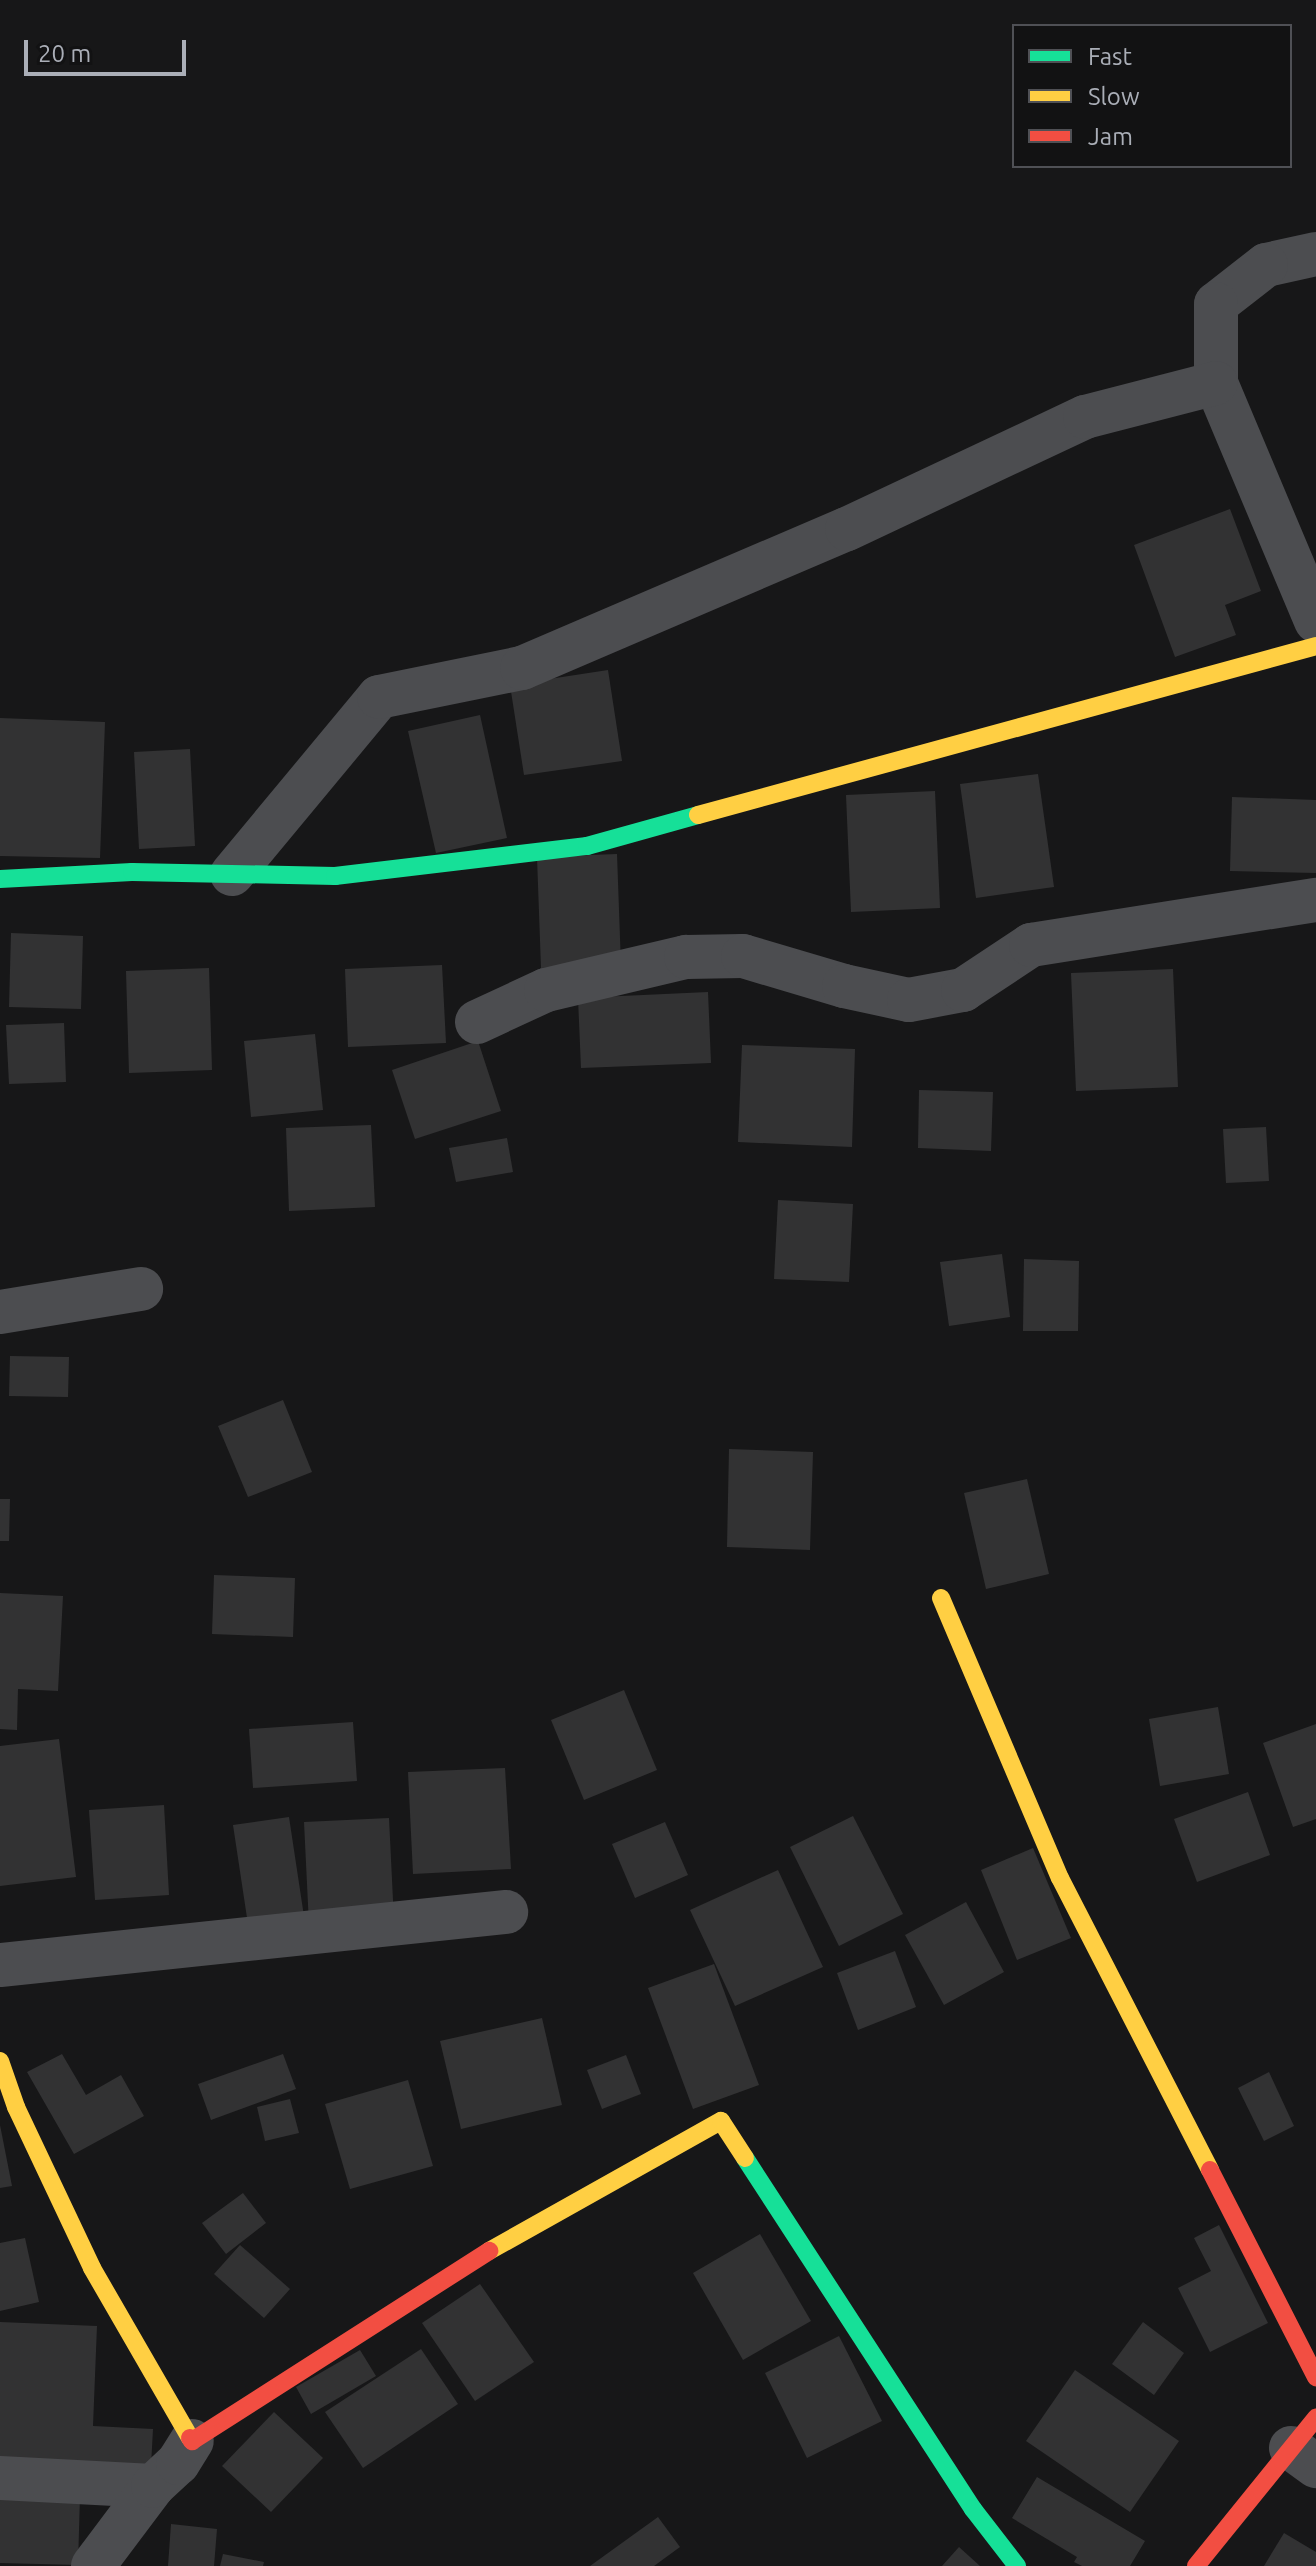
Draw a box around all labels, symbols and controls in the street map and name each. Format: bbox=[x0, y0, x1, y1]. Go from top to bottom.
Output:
scale bar bbox=[28, 24, 190, 74]
legend bbox=[1012, 24, 1292, 168]
text: 20 m bbox=[38, 40, 91, 67]
text: Fast bbox=[1088, 43, 1132, 70]
text: Slow bbox=[1088, 83, 1140, 110]
text: Jam bbox=[1088, 123, 1133, 150]

